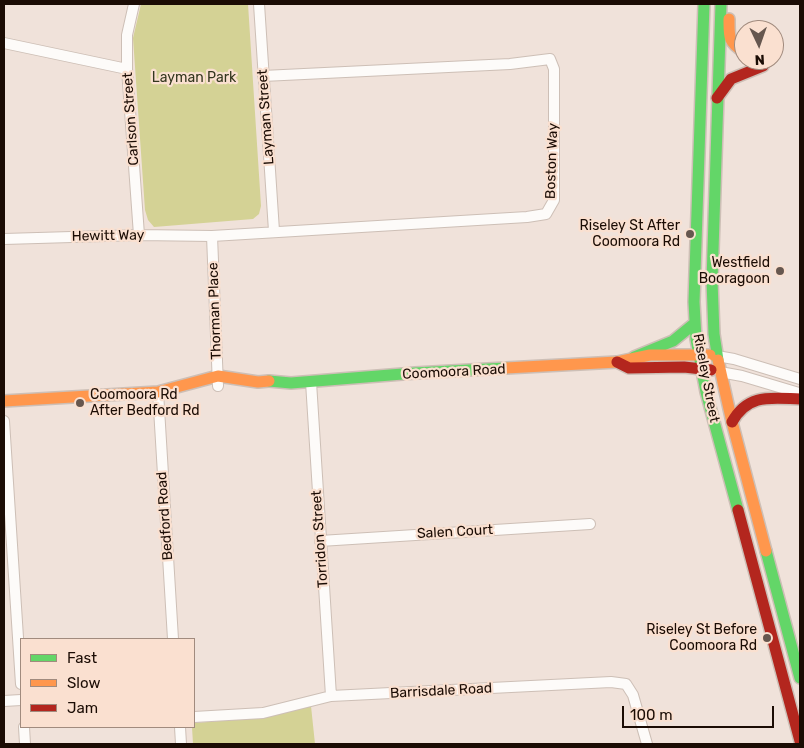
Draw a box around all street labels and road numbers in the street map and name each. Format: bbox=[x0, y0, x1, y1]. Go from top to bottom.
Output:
street label: Layman Street bbox=[254, 69, 278, 165]
street label: Carlson Street bbox=[119, 72, 143, 166]
street label: Boston Way bbox=[542, 123, 562, 199]
street label: Hewitt Way bbox=[71, 227, 145, 245]
street label: Thorman Place bbox=[205, 262, 225, 360]
street label: Riseley Street bbox=[689, 332, 723, 424]
street label: Coomoora Road bbox=[402, 361, 506, 383]
street label: Bedford Road bbox=[154, 471, 176, 561]
street label: Torridon Street bbox=[308, 490, 332, 588]
street label: Salen Court bbox=[417, 522, 493, 542]
street label: Barrisdale Road bbox=[390, 680, 492, 702]

